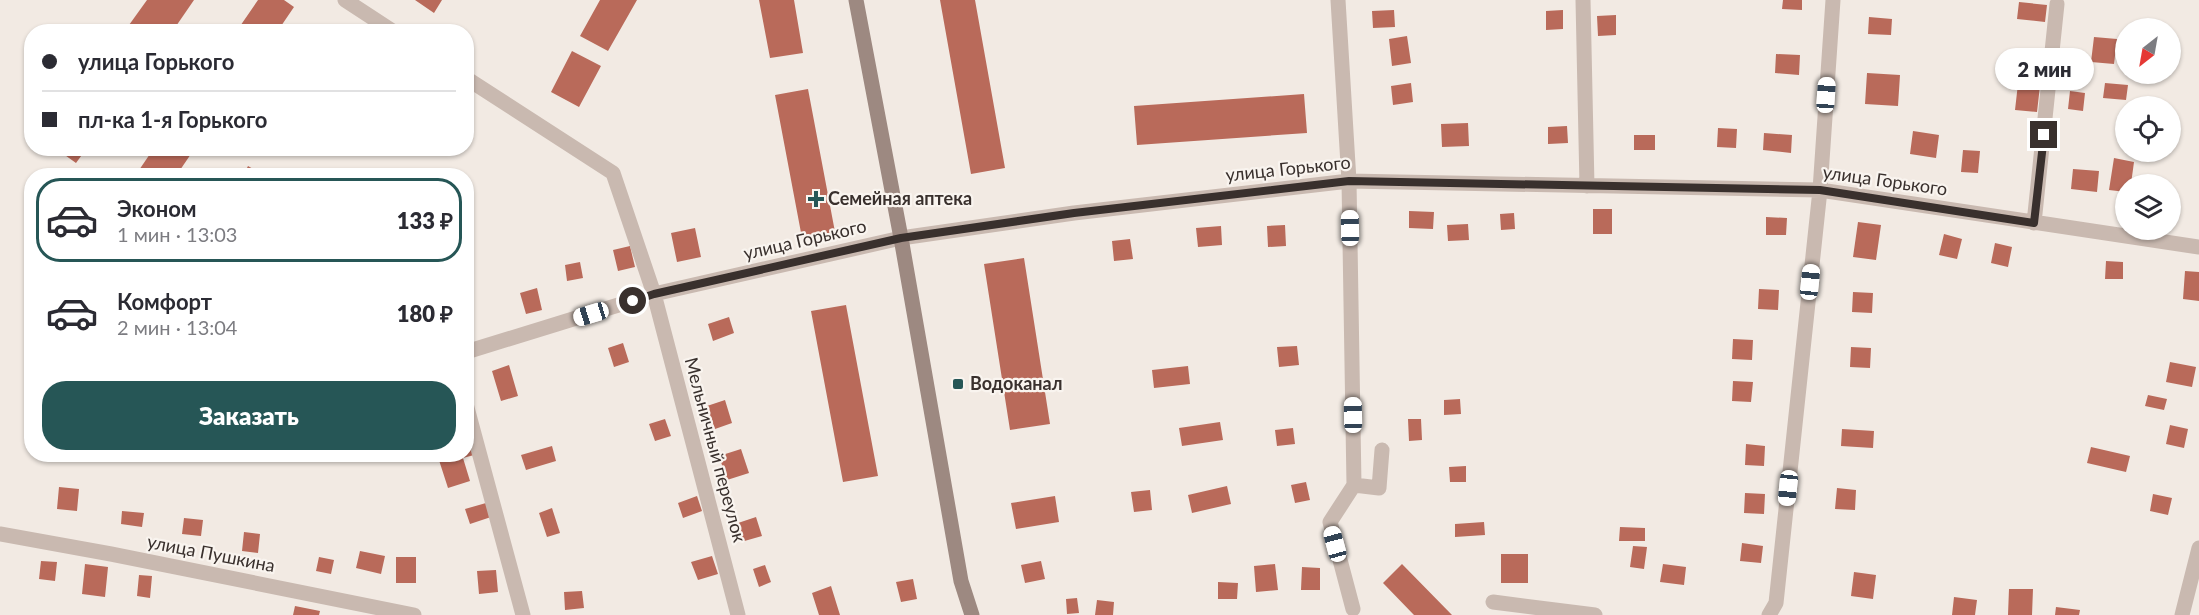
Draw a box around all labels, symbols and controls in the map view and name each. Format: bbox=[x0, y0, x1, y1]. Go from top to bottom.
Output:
north arrow bbox=[2115, 18, 2181, 84]
map controls bbox=[2115, 18, 2181, 240]
text: улица Горького bbox=[78, 48, 234, 75]
callout: 2 мин bbox=[1994, 48, 2094, 90]
text: 2 мин bbox=[2017, 57, 2072, 81]
car bbox=[1816, 76, 1836, 114]
button: locate bbox=[2115, 96, 2181, 162]
text: пл-ка 1-я Горького bbox=[78, 106, 267, 133]
route end bbox=[2030, 121, 2057, 148]
street label: улица Горького bbox=[1224, 151, 1352, 186]
street label: улица Горького bbox=[1821, 160, 1949, 200]
button: layers bbox=[2115, 174, 2181, 240]
place label: Семейная аптека bbox=[828, 187, 972, 209]
marker: Семейная аптека bbox=[809, 192, 823, 206]
icon: car bbox=[45, 193, 99, 247]
text: Эконом bbox=[117, 195, 197, 222]
text: 133 ₽ bbox=[397, 207, 453, 234]
car bbox=[1341, 210, 1359, 246]
street label: улица Горького bbox=[741, 214, 868, 264]
text: 1 мин · 13:03 bbox=[117, 222, 237, 246]
car bbox=[1799, 263, 1821, 301]
icon: car bbox=[45, 286, 99, 340]
route start bbox=[619, 287, 646, 314]
text: Комфорт bbox=[117, 288, 212, 315]
text: 180 ₽ bbox=[397, 300, 453, 327]
car bbox=[571, 300, 611, 328]
text: 2 мин · 13:04 bbox=[117, 315, 237, 339]
street label: Мельничный переулок bbox=[681, 355, 751, 545]
place label: Водоканал bbox=[970, 372, 1062, 394]
marker: Водоканал bbox=[951, 377, 965, 391]
button: Заказать bbox=[42, 381, 456, 450]
car bbox=[1344, 397, 1362, 433]
car bbox=[1777, 469, 1799, 507]
car bbox=[1322, 524, 1348, 564]
street label: улица Пушкина bbox=[145, 530, 277, 576]

